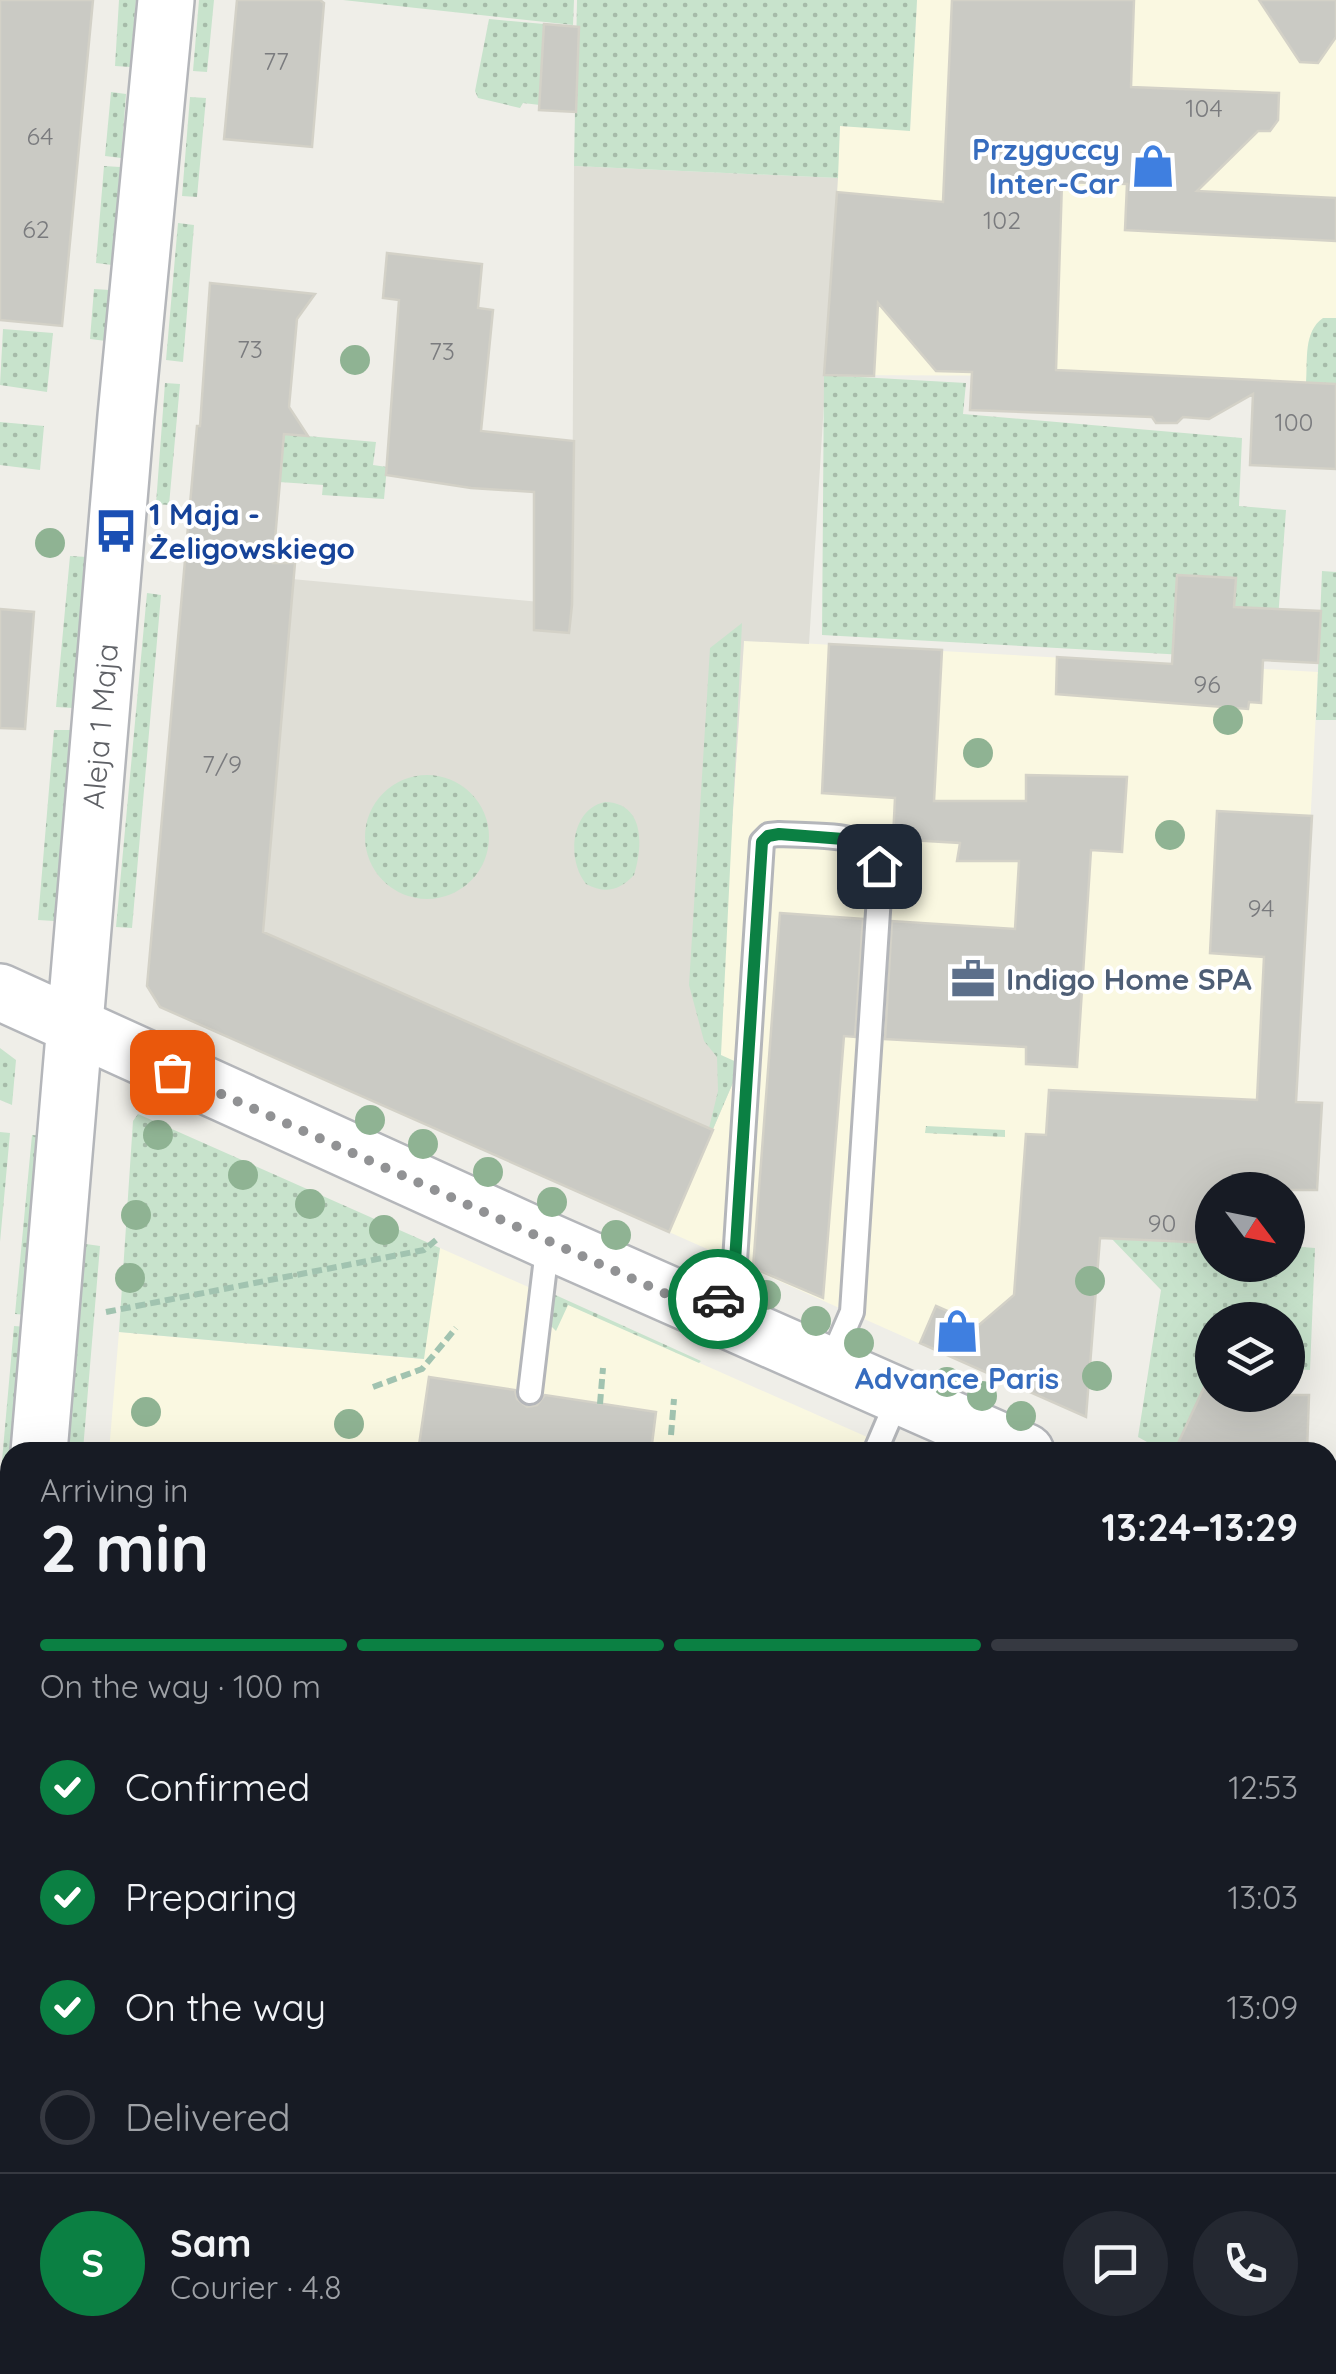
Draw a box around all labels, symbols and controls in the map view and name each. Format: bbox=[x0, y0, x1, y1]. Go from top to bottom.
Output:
house number: 77 bbox=[263, 45, 289, 76]
house number: 104 bbox=[1185, 92, 1223, 123]
house number: 64 bbox=[26, 120, 54, 151]
place label: Przyguccy Inter-Car bbox=[972, 130, 1120, 202]
shop icon: Przyguccy Inter-Car bbox=[1129, 142, 1177, 190]
house number: 102 bbox=[983, 204, 1021, 235]
house number: 62 bbox=[22, 213, 50, 244]
house number: 73 bbox=[237, 333, 263, 364]
house number: 73 bbox=[429, 335, 455, 366]
house number: 100 bbox=[1274, 406, 1314, 437]
place label: 1 Maja - Żeligowskiego bbox=[149, 495, 355, 567]
bus stop icon: 1 Maja - Żeligowskiego bbox=[92, 507, 140, 555]
street label: Aleja 1 Maja bbox=[74, 642, 126, 810]
house number: 96 bbox=[1193, 668, 1221, 699]
house number: 7/9 bbox=[202, 748, 242, 779]
pin bbox=[837, 824, 922, 909]
icon: home bbox=[852, 839, 907, 894]
house number: 94 bbox=[1247, 892, 1275, 923]
office icon: Indigo Home SPA bbox=[949, 955, 997, 1003]
place label: Indigo Home SPA bbox=[1006, 960, 1252, 998]
pin bbox=[130, 1030, 215, 1115]
icon: bag bbox=[145, 1045, 200, 1100]
north arrow bbox=[1195, 1172, 1305, 1282]
map controls bbox=[1195, 1172, 1305, 1412]
house number: 90 bbox=[1148, 1207, 1176, 1238]
courier bbox=[668, 1249, 768, 1349]
icon: car bbox=[691, 1272, 746, 1327]
button: layers bbox=[1195, 1302, 1305, 1412]
shop icon: Advance Paris bbox=[933, 1307, 981, 1355]
place label: Advance Paris bbox=[855, 1359, 1059, 1397]
text: Arriving in bbox=[40, 1470, 189, 1510]
text: 13:24–13:29 bbox=[1102, 1503, 1298, 1551]
text: 2 min bbox=[40, 1507, 209, 1588]
text: On the way · 100 m bbox=[40, 1666, 321, 1706]
icon: check bbox=[40, 1760, 95, 1815]
text: Confirmed bbox=[125, 1763, 310, 1811]
text: 12:53 bbox=[1228, 1767, 1298, 1807]
icon: check bbox=[40, 1870, 95, 1925]
text: Preparing bbox=[125, 1873, 297, 1921]
text: 13:03 bbox=[1228, 1877, 1298, 1917]
icon: check bbox=[40, 1980, 95, 2035]
text: On the way bbox=[125, 1983, 326, 2031]
text: 13:09 bbox=[1227, 1987, 1298, 2027]
text: Delivered bbox=[125, 2093, 291, 2141]
button: chat bbox=[1063, 2211, 1168, 2316]
button: phone bbox=[1193, 2211, 1298, 2316]
text: Sam bbox=[170, 2219, 252, 2267]
text: S bbox=[81, 2239, 104, 2287]
text: Courier · 4.8 bbox=[170, 2267, 342, 2307]

